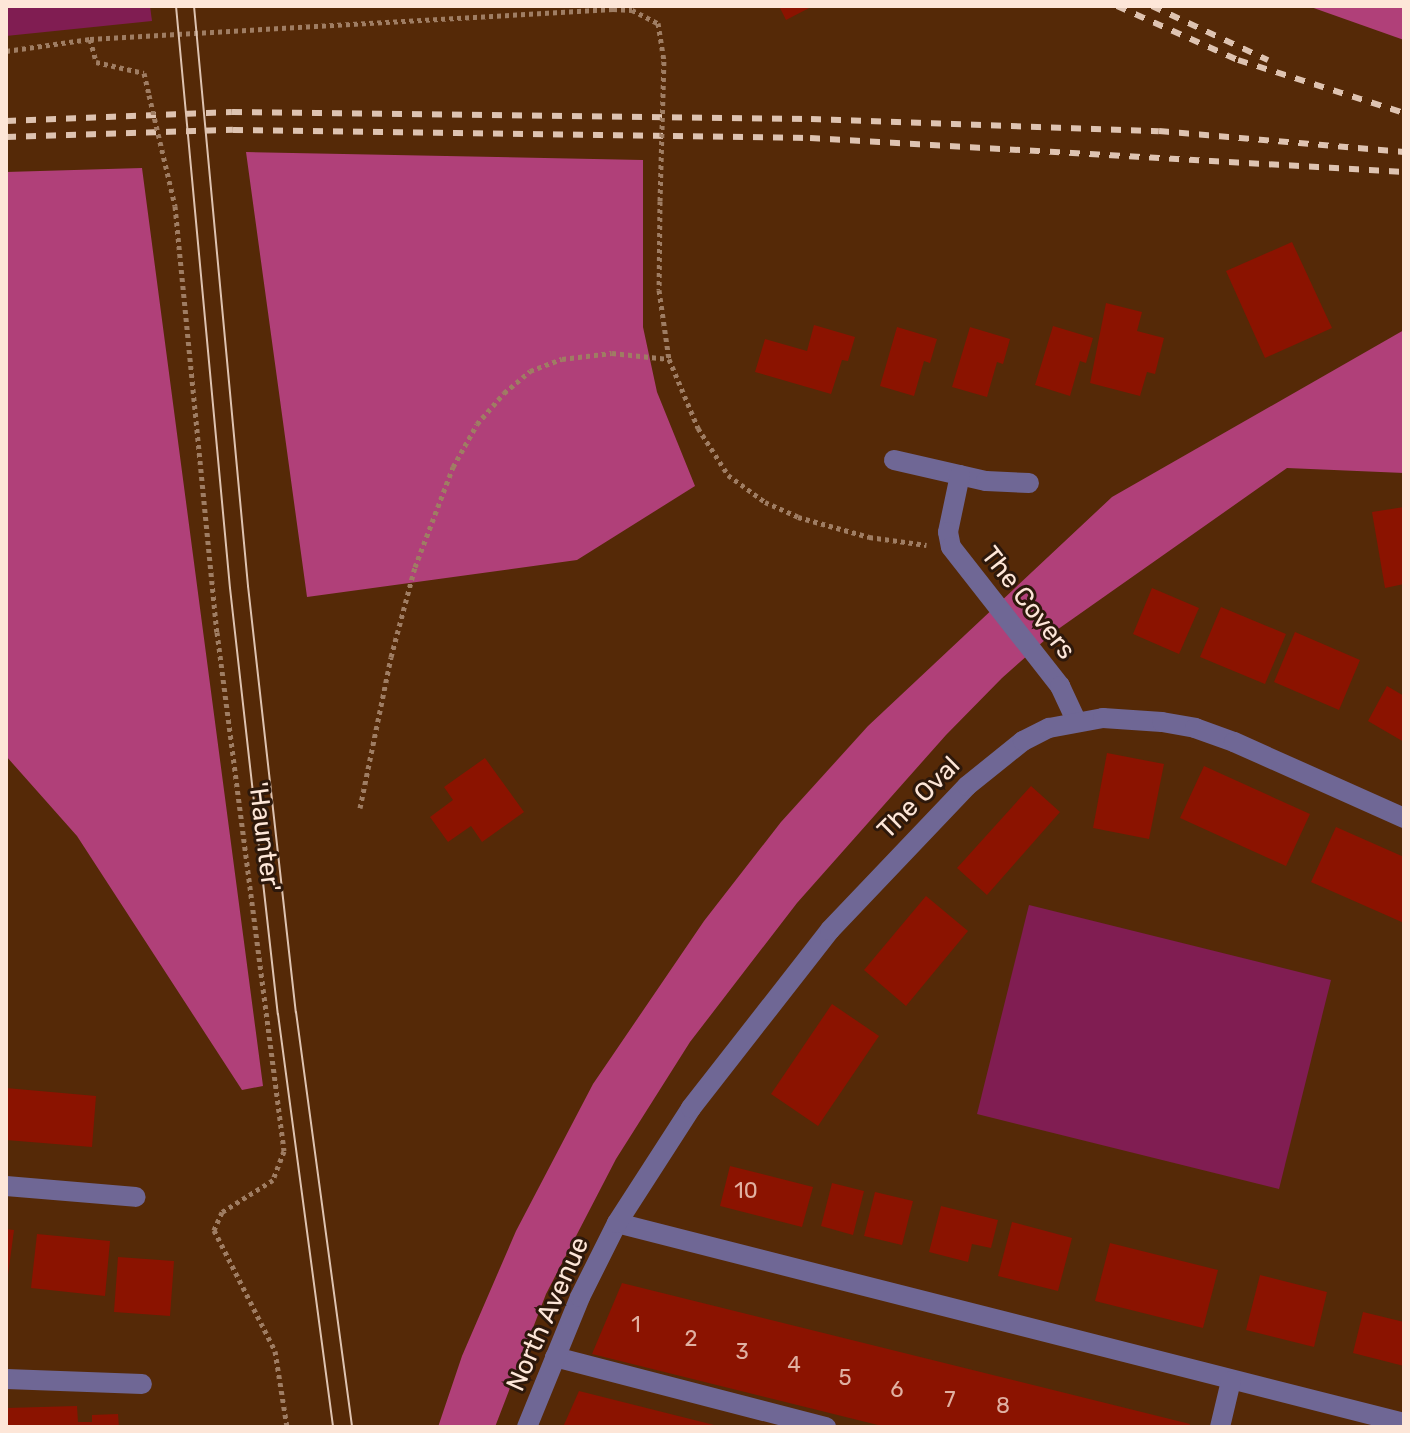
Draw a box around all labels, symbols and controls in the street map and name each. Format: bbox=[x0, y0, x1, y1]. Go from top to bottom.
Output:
street label: The Covers bbox=[974, 540, 1082, 666]
street label: The Oval bbox=[871, 750, 967, 846]
street label: 'Haunter' bbox=[242, 780, 286, 894]
house number: 10 bbox=[734, 1178, 758, 1204]
street label: North Avenue bbox=[500, 1232, 596, 1396]
house number: 1 bbox=[631, 1312, 641, 1338]
house number: 2 bbox=[685, 1326, 697, 1352]
house number: 3 bbox=[735, 1339, 749, 1365]
house number: 4 bbox=[787, 1352, 801, 1378]
house number: 5 bbox=[838, 1365, 852, 1391]
house number: 6 bbox=[890, 1377, 904, 1403]
house number: 7 bbox=[944, 1387, 956, 1413]
house number: 8 bbox=[996, 1393, 1010, 1419]

